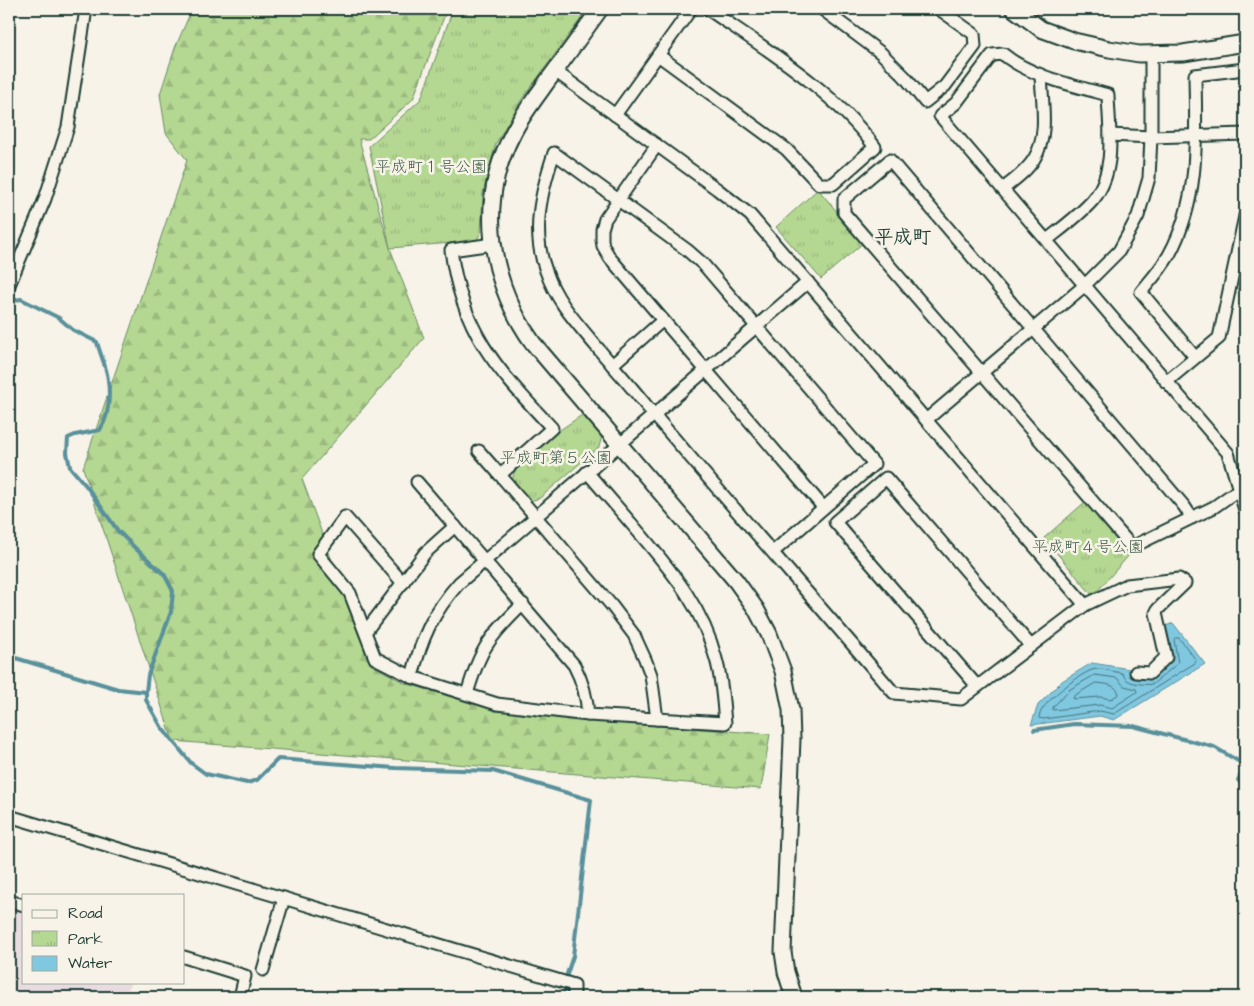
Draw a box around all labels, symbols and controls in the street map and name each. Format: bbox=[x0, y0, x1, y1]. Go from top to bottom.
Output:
park label: 平成町１号公園 bbox=[375, 156, 487, 178]
district label: 平成町 bbox=[874, 224, 932, 251]
park label: 平成町第５公園 bbox=[500, 447, 612, 469]
park label: 平成町４号公園 bbox=[1032, 536, 1144, 558]
legend bbox=[22, 894, 185, 984]
text: Road bbox=[68, 903, 103, 924]
text: Park bbox=[68, 929, 103, 950]
text: Water bbox=[68, 953, 112, 974]

